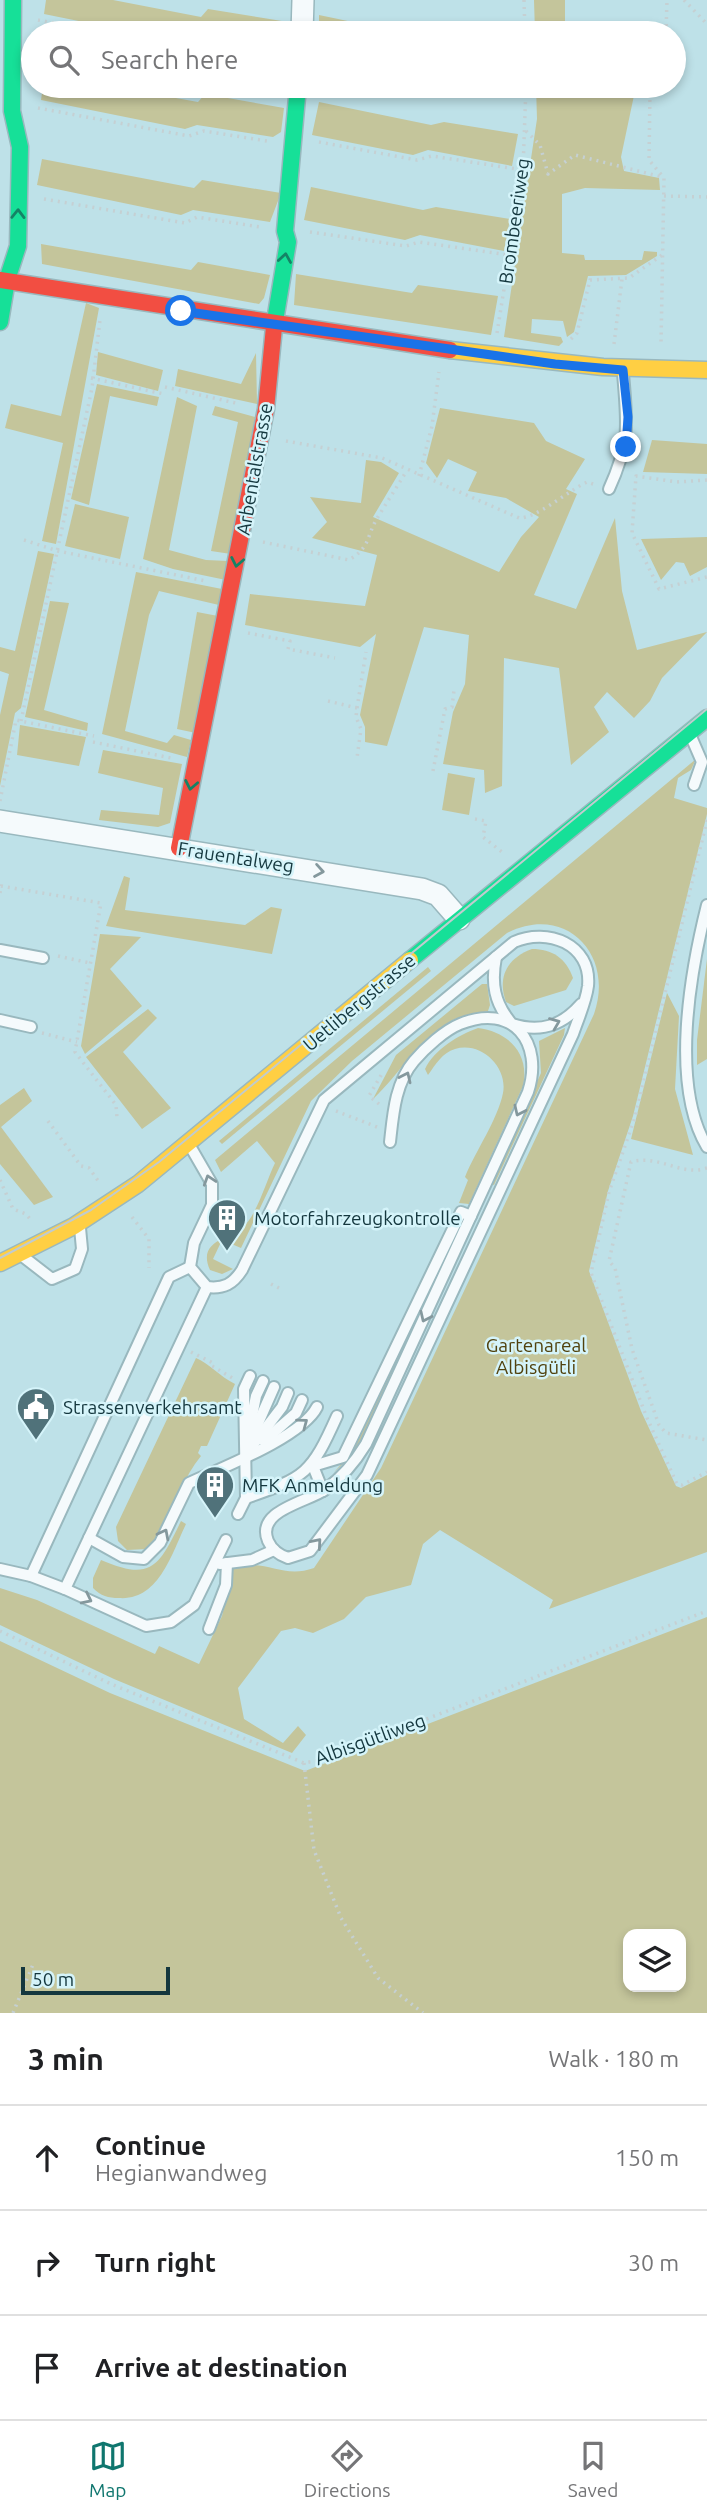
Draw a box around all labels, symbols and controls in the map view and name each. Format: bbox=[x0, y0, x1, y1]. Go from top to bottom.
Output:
search box bbox=[21, 21, 686, 98]
icon: search bbox=[45, 41, 83, 79]
text: Search here bbox=[101, 45, 238, 74]
street label: Brombeeriweg bbox=[494, 157, 534, 285]
one-way arrow bbox=[11, 208, 26, 219]
one-way arrow bbox=[277, 252, 292, 264]
route start bbox=[165, 295, 196, 326]
street label: Arbentalstrasse bbox=[232, 401, 276, 537]
route end bbox=[610, 431, 641, 462]
one-way arrow bbox=[230, 556, 245, 568]
one-way arrow bbox=[185, 779, 200, 791]
street label: Frauentalweg bbox=[176, 837, 296, 877]
one-way arrow bbox=[313, 863, 325, 878]
street label: Uetlibergstrasse bbox=[298, 949, 420, 1055]
one-way arrow bbox=[548, 1018, 560, 1032]
one-way arrow bbox=[398, 1072, 412, 1084]
one-way arrow bbox=[514, 1104, 528, 1116]
one-way arrow bbox=[202, 1175, 217, 1187]
building icon: Motorfahrzeugkontrolle bbox=[206, 1197, 248, 1252]
place label: Motorfahrzeugkontrolle bbox=[254, 1207, 461, 1229]
one-way arrow bbox=[419, 1310, 433, 1323]
park label: Gartenareal Albisgütli bbox=[486, 1334, 586, 1378]
public building icon: Strassenverkehrsamt bbox=[15, 1386, 57, 1441]
place label: Strassenverkehrsamt bbox=[63, 1396, 242, 1418]
one-way arrow bbox=[296, 1419, 308, 1431]
building icon: MFK Anmeldung bbox=[194, 1464, 236, 1519]
place label: MFK Anmeldung bbox=[242, 1474, 383, 1496]
one-way arrow bbox=[156, 1529, 170, 1541]
one-way arrow bbox=[309, 1538, 321, 1551]
one-way arrow bbox=[80, 1591, 92, 1605]
street label: Albisgütliweg bbox=[312, 1709, 428, 1769]
map controls bbox=[623, 1929, 686, 1992]
button: layers bbox=[623, 1929, 686, 1992]
scale bar bbox=[21, 1964, 170, 1996]
text: 50 m bbox=[32, 1968, 74, 1990]
text: 3 min bbox=[28, 2042, 104, 2076]
text: Walk · 180 m bbox=[548, 2046, 679, 2071]
text: Continue bbox=[95, 2131, 206, 2160]
icon: ahead bbox=[28, 2139, 66, 2177]
text: 150 m bbox=[615, 2145, 679, 2170]
text: Hegianwandweg bbox=[95, 2160, 267, 2185]
icon: right bbox=[28, 2244, 66, 2282]
text: Turn right bbox=[95, 2248, 216, 2277]
text: 30 m bbox=[628, 2250, 679, 2275]
icon: arrive bbox=[28, 2349, 66, 2387]
text: Arrive at destination bbox=[95, 2353, 348, 2382]
tab: Map bbox=[89, 2437, 127, 2501]
tab: Directions bbox=[304, 2437, 391, 2501]
tab: Saved bbox=[568, 2437, 618, 2501]

